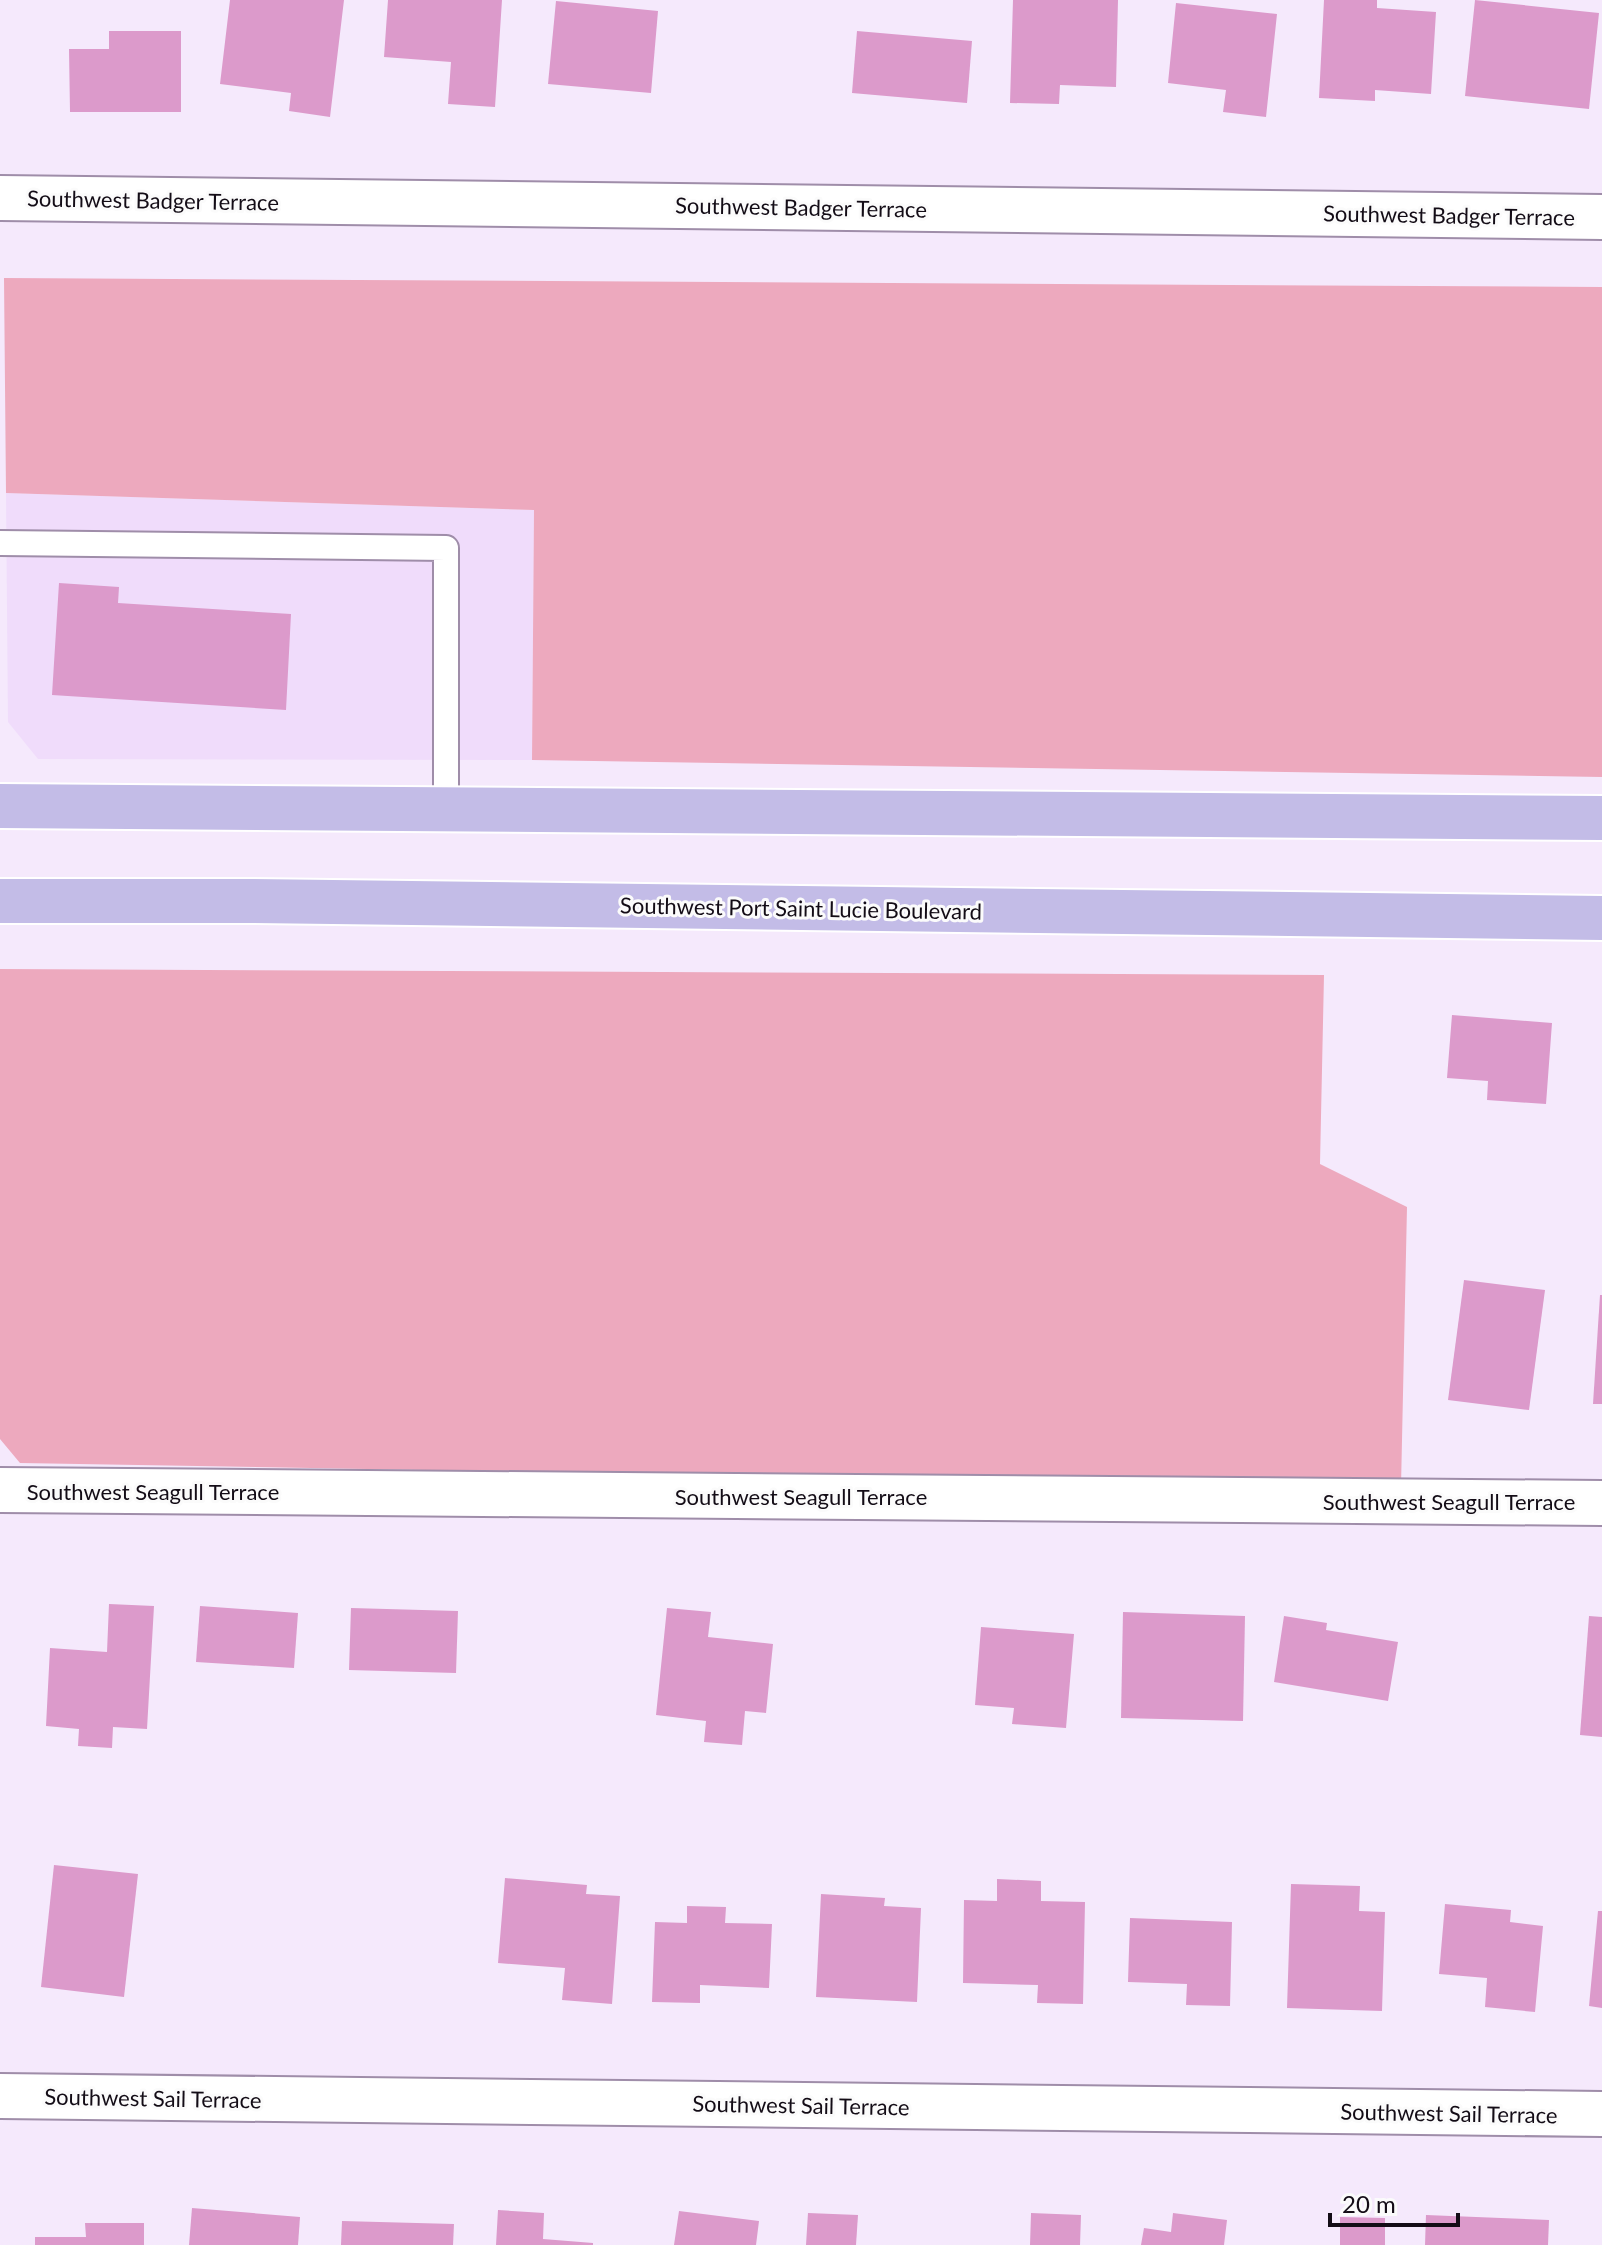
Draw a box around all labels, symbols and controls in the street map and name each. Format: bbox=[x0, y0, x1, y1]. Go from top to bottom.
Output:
street label: Southwest Badger Terrace bbox=[27, 184, 279, 216]
street label: Southwest Badger Terrace bbox=[675, 191, 927, 223]
street label: Southwest Badger Terrace bbox=[1323, 199, 1575, 231]
street label: Southwest Port Saint Lucie Boulevard bbox=[620, 891, 982, 925]
street label: Southwest Seagull Terrace bbox=[27, 1478, 279, 1505]
street label: Southwest Seagull Terrace bbox=[675, 1483, 927, 1510]
street label: Southwest Seagull Terrace bbox=[1323, 1488, 1575, 1515]
street label: Southwest Sail Terrace bbox=[44, 2083, 262, 2113]
street label: Southwest Sail Terrace bbox=[692, 2090, 910, 2120]
street label: Southwest Sail Terrace bbox=[1340, 2098, 1558, 2128]
scale bar bbox=[1330, 2177, 1458, 2227]
text: 20 m bbox=[1342, 2189, 1396, 2218]

